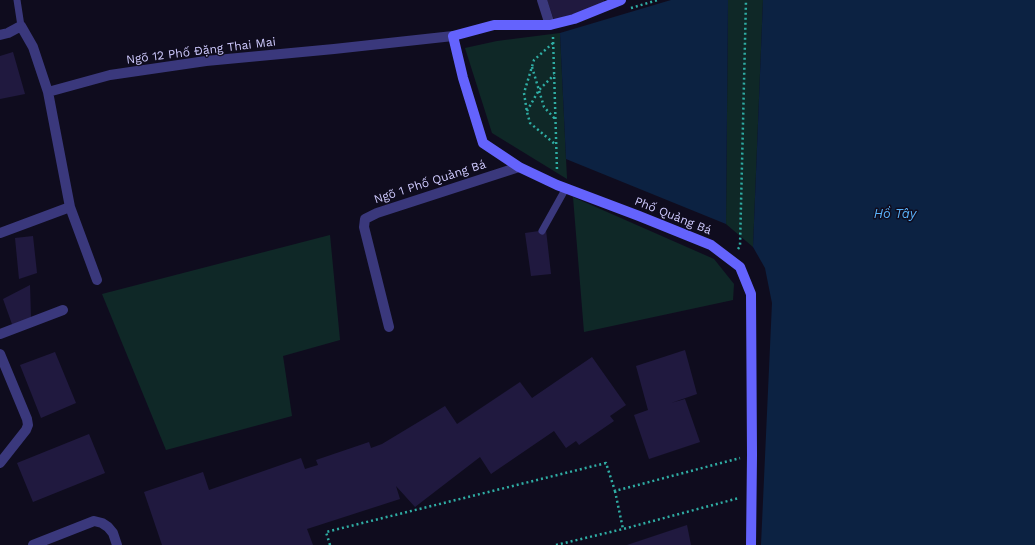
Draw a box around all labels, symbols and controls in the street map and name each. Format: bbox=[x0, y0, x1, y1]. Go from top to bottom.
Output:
street label: Ngõ 12 Phố Đặng Thai Mai bbox=[125, 35, 277, 67]
street label: Ngõ 1 Phố Quảng Bá bbox=[372, 157, 488, 207]
street label: Phố Quảng Bá bbox=[632, 194, 714, 238]
water label: Hồ Tây bbox=[874, 206, 916, 222]

